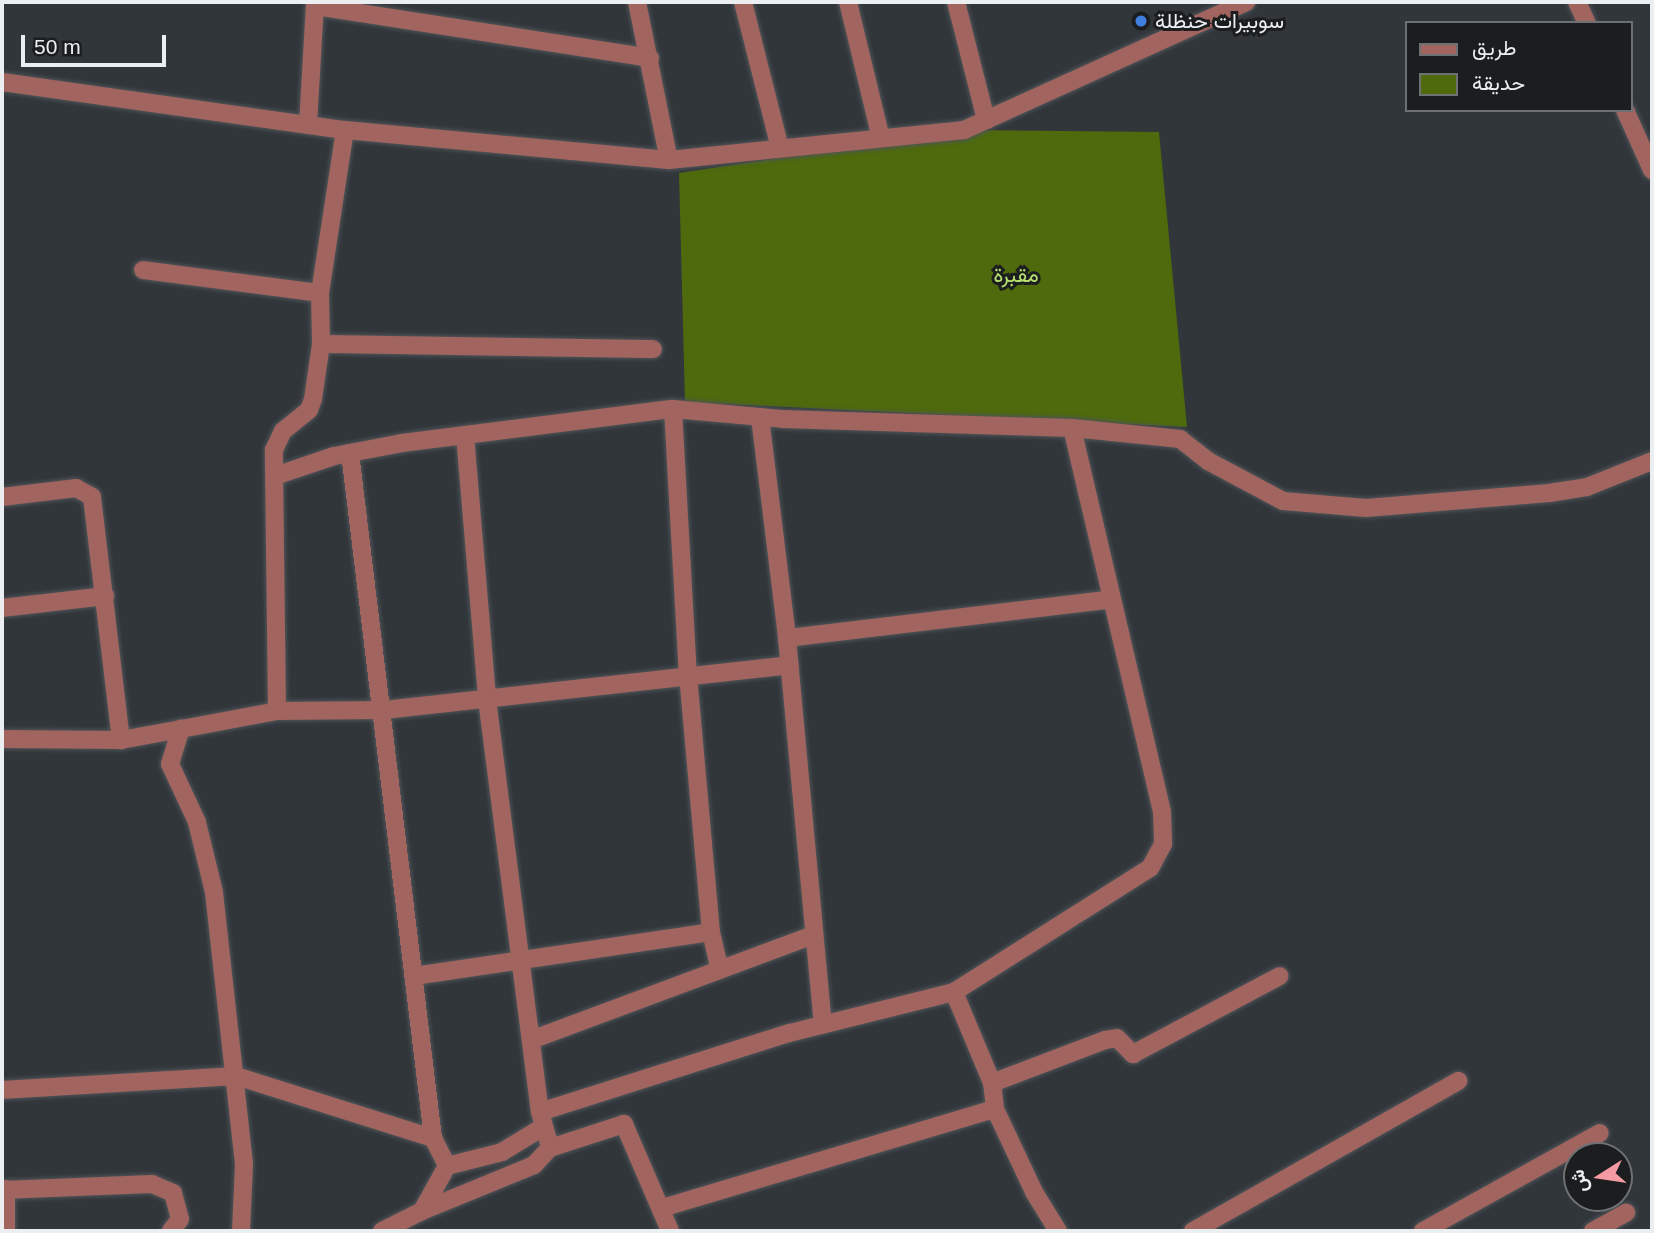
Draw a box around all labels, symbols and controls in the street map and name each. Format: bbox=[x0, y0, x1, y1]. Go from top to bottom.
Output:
place label: سوبيرات حنظلة bbox=[1155, 8, 1284, 34]
marker: سوبيرات حنظلة bbox=[1133, 13, 1149, 29]
scale bar bbox=[24, 21, 170, 65]
legend bbox=[1406, 21, 1633, 112]
text: 50 m bbox=[34, 35, 81, 58]
text: طريق bbox=[1472, 36, 1517, 59]
text: حديقة bbox=[1472, 71, 1525, 94]
park label: مقبرة bbox=[993, 262, 1039, 288]
north arrow bbox=[1563, 1142, 1633, 1212]
text: ش bbox=[1566, 1168, 1592, 1194]

